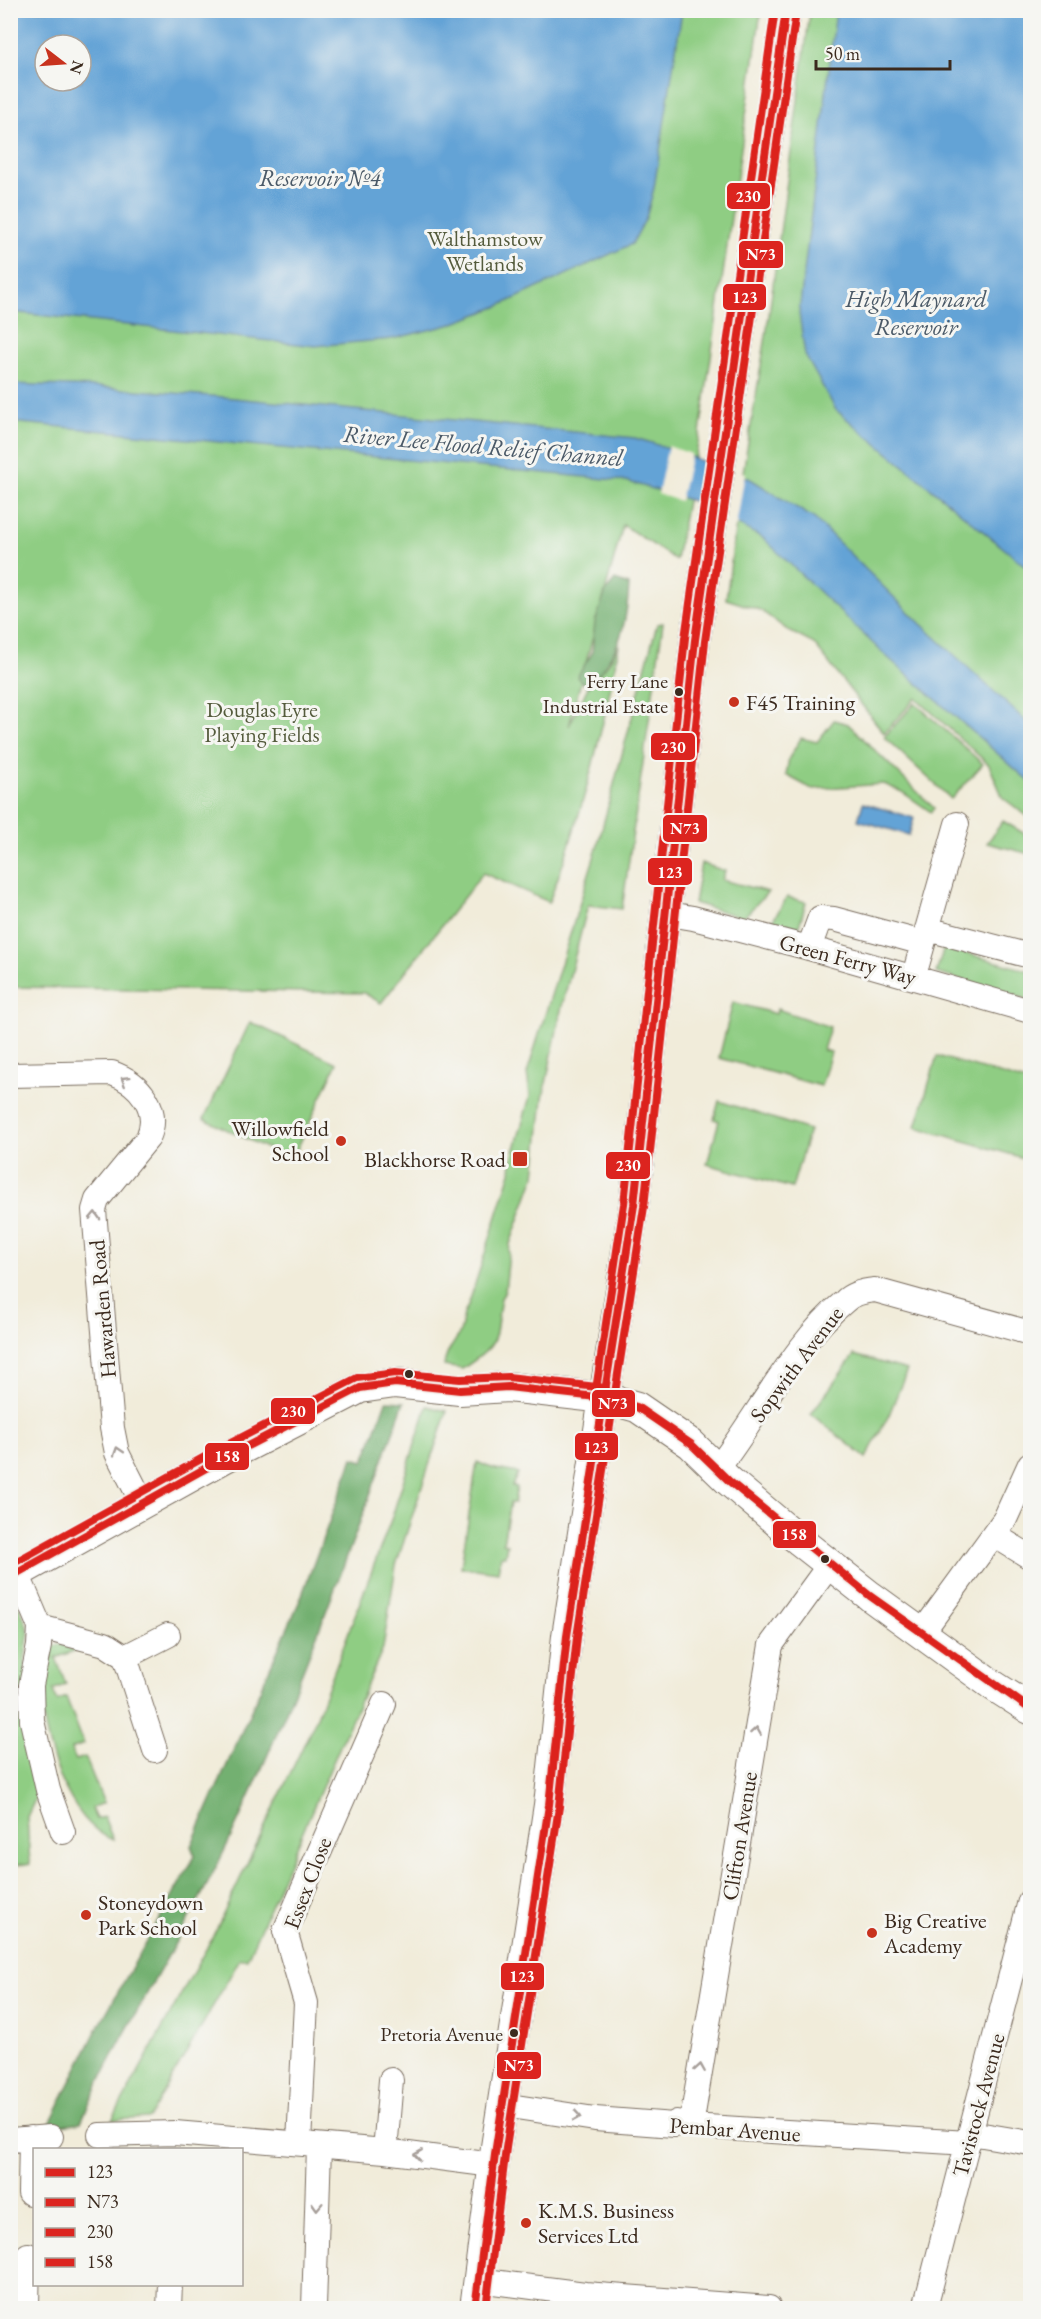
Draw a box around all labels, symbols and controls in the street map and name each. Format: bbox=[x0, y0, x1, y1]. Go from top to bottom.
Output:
north arrow bbox=[33, 33, 93, 93]
scale bar bbox=[816, 33, 950, 71]
text: 50 m bbox=[825, 42, 860, 65]
text: N bbox=[65, 58, 89, 77]
water label: Reservoir №4 bbox=[259, 162, 382, 193]
line badge: 230 bbox=[726, 182, 771, 210]
text: 230 bbox=[735, 186, 761, 207]
park label: Walthamstow Wetlands bbox=[427, 224, 544, 278]
line badge: N73 bbox=[738, 240, 784, 269]
text: N73 bbox=[746, 244, 776, 265]
line badge: 123 bbox=[722, 283, 767, 311]
water label: High Maynard Reservoir bbox=[844, 283, 987, 342]
text: 123 bbox=[732, 287, 758, 308]
water label: River Lee Flood Relief Channel bbox=[342, 418, 625, 473]
place label: Ferry Lane Industrial Estate bbox=[543, 668, 668, 719]
marker: Ferry Lane Industrial Estate bbox=[673, 686, 685, 698]
place label: F45 Training bbox=[746, 688, 855, 717]
park label: Douglas Eyre Playing Fields bbox=[204, 695, 320, 749]
marker: F45 Training bbox=[727, 695, 741, 709]
line badge: 230 bbox=[650, 732, 696, 761]
text: 230 bbox=[660, 737, 686, 758]
line badge: N73 bbox=[662, 814, 708, 843]
text: N73 bbox=[670, 818, 700, 839]
line badge: 123 bbox=[647, 857, 693, 886]
text: 123 bbox=[657, 862, 683, 883]
street label: Green Ferry Way bbox=[776, 927, 920, 992]
one-way arrow bbox=[121, 1075, 131, 1087]
place label: Willowfield School bbox=[231, 1114, 330, 1168]
marker: Willowfield School bbox=[334, 1134, 348, 1148]
place label: Blackhorse Road bbox=[364, 1145, 507, 1174]
marker: Blackhorse Road bbox=[511, 1150, 529, 1168]
line badge: 230 bbox=[605, 1151, 651, 1180]
text: 230 bbox=[615, 1155, 641, 1176]
one-way arrow bbox=[88, 1211, 101, 1220]
street label: Hawarden Road bbox=[82, 1238, 123, 1379]
street label: Sopwith Avenue bbox=[743, 1300, 850, 1428]
unlabelled marker bbox=[403, 1368, 415, 1380]
line badge: N73 bbox=[591, 1389, 636, 1418]
text: N73 bbox=[598, 1393, 628, 1414]
line badge: 230 bbox=[270, 1397, 316, 1425]
text: 230 bbox=[280, 1401, 306, 1422]
line badge: 123 bbox=[574, 1432, 619, 1461]
text: 123 bbox=[583, 1437, 609, 1458]
line badge: 158 bbox=[204, 1442, 250, 1471]
one-way arrow bbox=[113, 1446, 125, 1457]
text: 158 bbox=[214, 1446, 240, 1467]
line badge: 158 bbox=[772, 1520, 817, 1549]
text: 158 bbox=[781, 1524, 807, 1545]
unlabelled marker bbox=[819, 1553, 831, 1565]
one-way arrow bbox=[750, 1726, 762, 1735]
street label: Clifton Avenue bbox=[715, 1769, 764, 1903]
street label: Essex Close bbox=[277, 1833, 338, 1933]
place label: Stoneydown Park School bbox=[98, 1888, 204, 1942]
place label: Big Creative Academy bbox=[883, 1906, 987, 1960]
marker: Stoneydown Park School bbox=[79, 1908, 93, 1922]
marker: Big Creative Academy bbox=[865, 1926, 879, 1940]
line badge: 123 bbox=[500, 1962, 545, 1991]
text: 123 bbox=[509, 1966, 535, 1987]
place label: Pretoria Avenue bbox=[380, 2021, 503, 2047]
marker: Pretoria Avenue bbox=[508, 2027, 520, 2039]
street label: Tavistock Avenue bbox=[945, 2030, 1012, 2180]
line badge: N73 bbox=[496, 2051, 542, 2080]
text: N73 bbox=[504, 2055, 534, 2076]
one-way arrow bbox=[693, 2063, 706, 2073]
one-way arrow bbox=[572, 2110, 581, 2122]
street label: Pembar Avenue bbox=[668, 2110, 802, 2149]
legend bbox=[33, 2148, 243, 2286]
one-way arrow bbox=[413, 2150, 422, 2162]
text: 123 bbox=[87, 2160, 113, 2183]
text: N73 bbox=[87, 2190, 119, 2213]
place label: K.M.S. Business Services Ltd bbox=[538, 2196, 674, 2250]
one-way arrow bbox=[311, 2201, 324, 2210]
marker: K.M.S. Business Services Ltd bbox=[519, 2216, 533, 2230]
text: 230 bbox=[87, 2220, 113, 2243]
text: 158 bbox=[87, 2250, 113, 2273]

